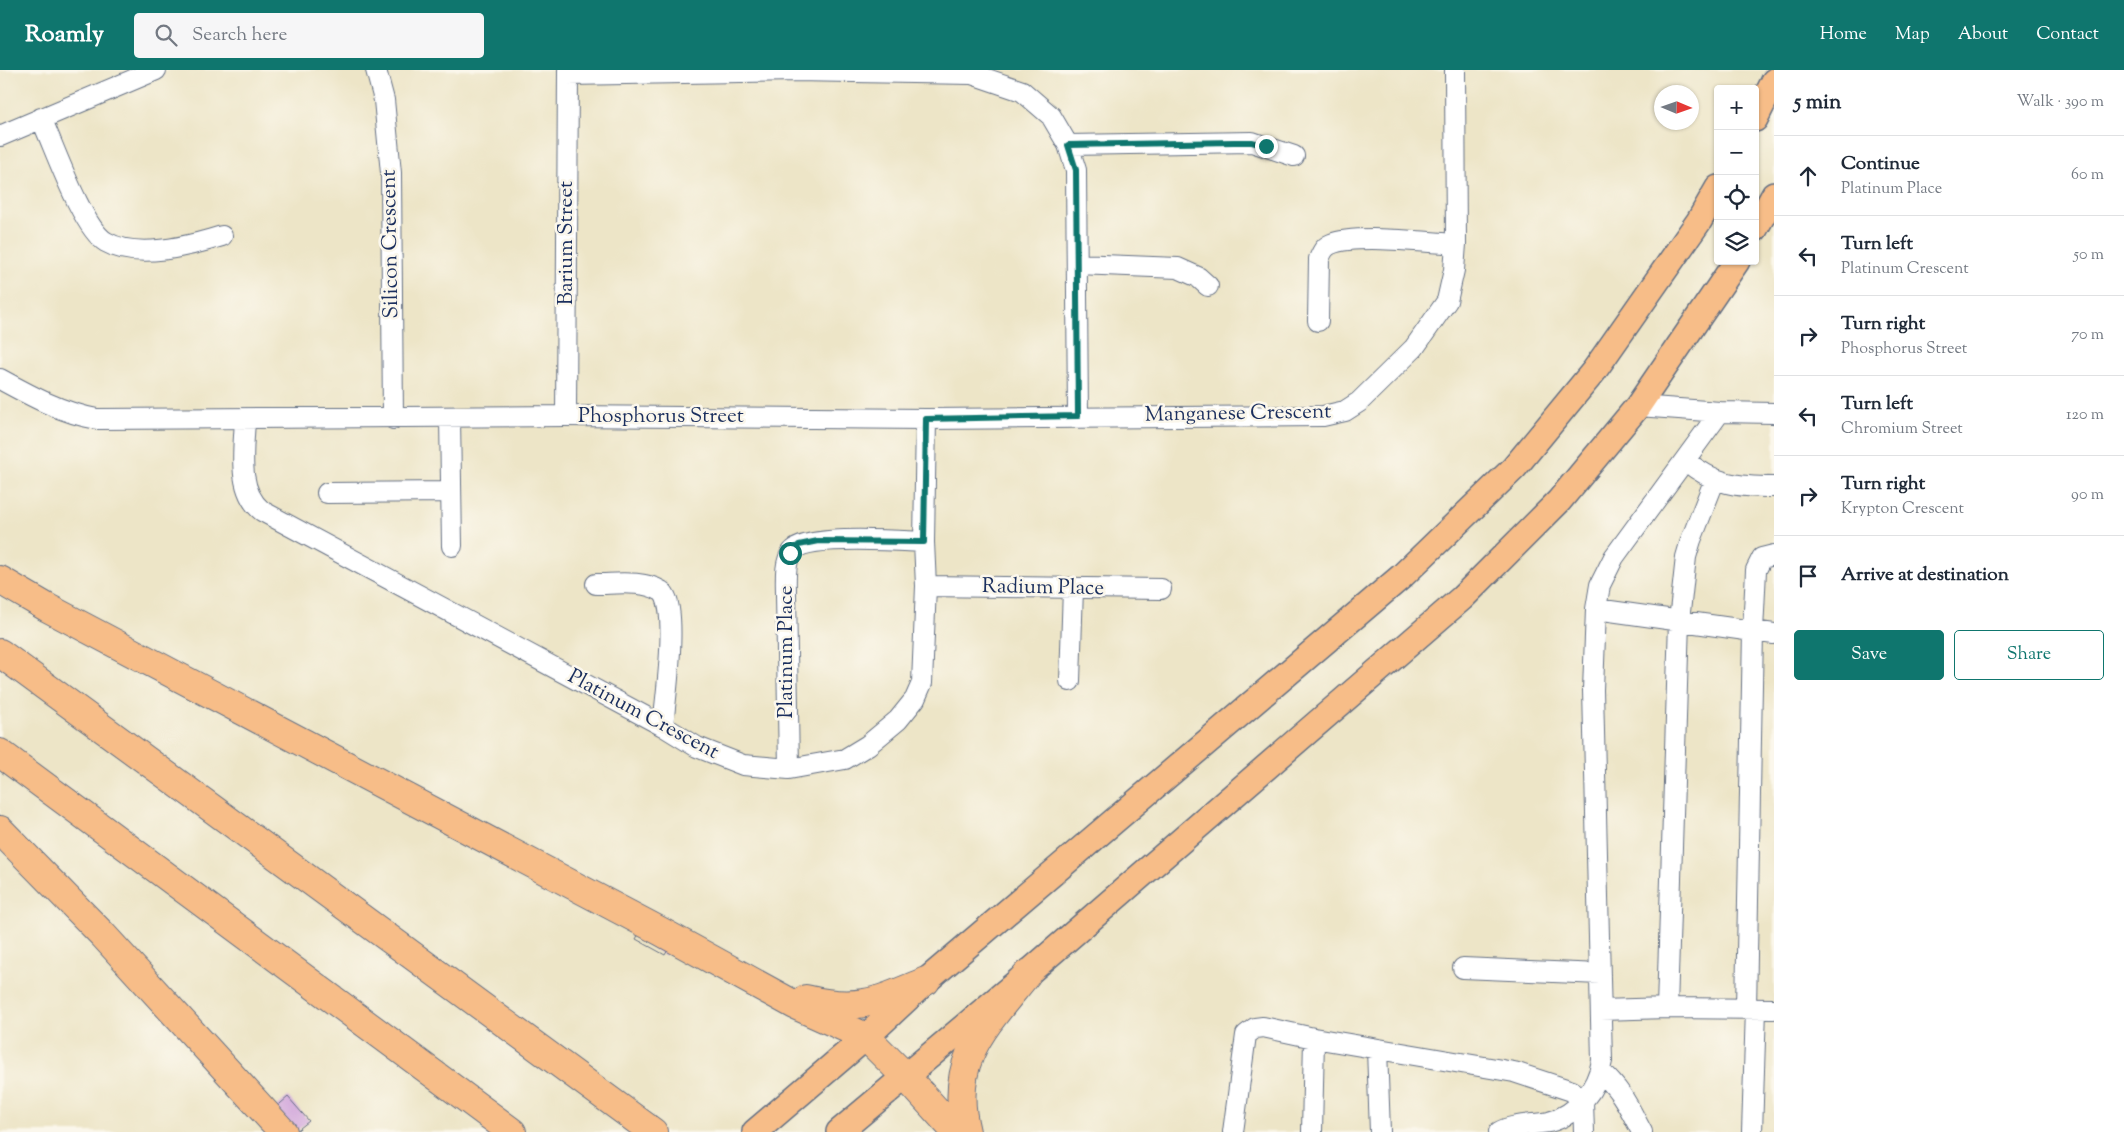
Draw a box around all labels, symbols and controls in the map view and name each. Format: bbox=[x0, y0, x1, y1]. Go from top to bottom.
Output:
search box bbox=[134, 13, 484, 58]
text: Roamly bbox=[25, 18, 104, 52]
icon: search bbox=[152, 21, 180, 49]
text: Search here bbox=[192, 22, 287, 49]
text: Home bbox=[1820, 22, 1867, 48]
text: Map bbox=[1895, 22, 1930, 48]
text: About bbox=[1958, 22, 2008, 48]
text: Contact bbox=[2036, 22, 2099, 48]
north arrow bbox=[1654, 85, 1699, 130]
map controls bbox=[1714, 85, 1759, 265]
button: + bbox=[1714, 85, 1759, 130]
text: 5 min bbox=[1794, 88, 1841, 118]
text: Walk · 390 m bbox=[2016, 91, 2104, 114]
button: − bbox=[1714, 130, 1759, 175]
route end bbox=[1255, 135, 1278, 158]
text: Continue bbox=[1841, 151, 1920, 178]
icon: ahead bbox=[1794, 162, 1822, 190]
text: 60 m bbox=[2071, 164, 2104, 187]
street label: Silicon Crescent bbox=[375, 169, 407, 319]
button: locate bbox=[1714, 175, 1759, 220]
text: Platinum Place bbox=[1841, 178, 1942, 201]
street label: Barium Street bbox=[552, 181, 582, 305]
button: layers bbox=[1714, 220, 1759, 265]
text: Turn left bbox=[1841, 231, 1913, 258]
icon: left bbox=[1794, 242, 1822, 270]
text: 50 m bbox=[2073, 244, 2104, 267]
text: Platinum Crescent bbox=[1841, 258, 1969, 281]
text: Turn right bbox=[1841, 311, 1925, 338]
icon: right bbox=[1794, 322, 1822, 350]
text: 70 m bbox=[2071, 324, 2104, 347]
text: Phosphorus Street bbox=[1841, 338, 1967, 361]
text: Turn left bbox=[1841, 391, 1913, 418]
street label: Manganese Crescent bbox=[1144, 397, 1332, 431]
street label: Phosphorus Street bbox=[578, 402, 744, 432]
icon: left bbox=[1794, 402, 1822, 430]
text: 120 m bbox=[2066, 404, 2104, 427]
text: Chromium Street bbox=[1841, 418, 1963, 441]
text: Turn right bbox=[1841, 471, 1925, 498]
icon: right bbox=[1794, 482, 1822, 510]
text: 90 m bbox=[2071, 484, 2104, 507]
text: Krypton Crescent bbox=[1841, 498, 1964, 521]
route start bbox=[779, 542, 802, 565]
icon: arrive bbox=[1794, 562, 1822, 590]
text: Arrive at destination bbox=[1841, 562, 2009, 589]
street label: Radium Place bbox=[981, 572, 1105, 604]
street label: Platinum Place bbox=[772, 586, 802, 718]
button: Save bbox=[1794, 630, 1944, 680]
button: Share bbox=[1954, 630, 2104, 680]
street label: Platinum Crescent bbox=[562, 662, 724, 768]

